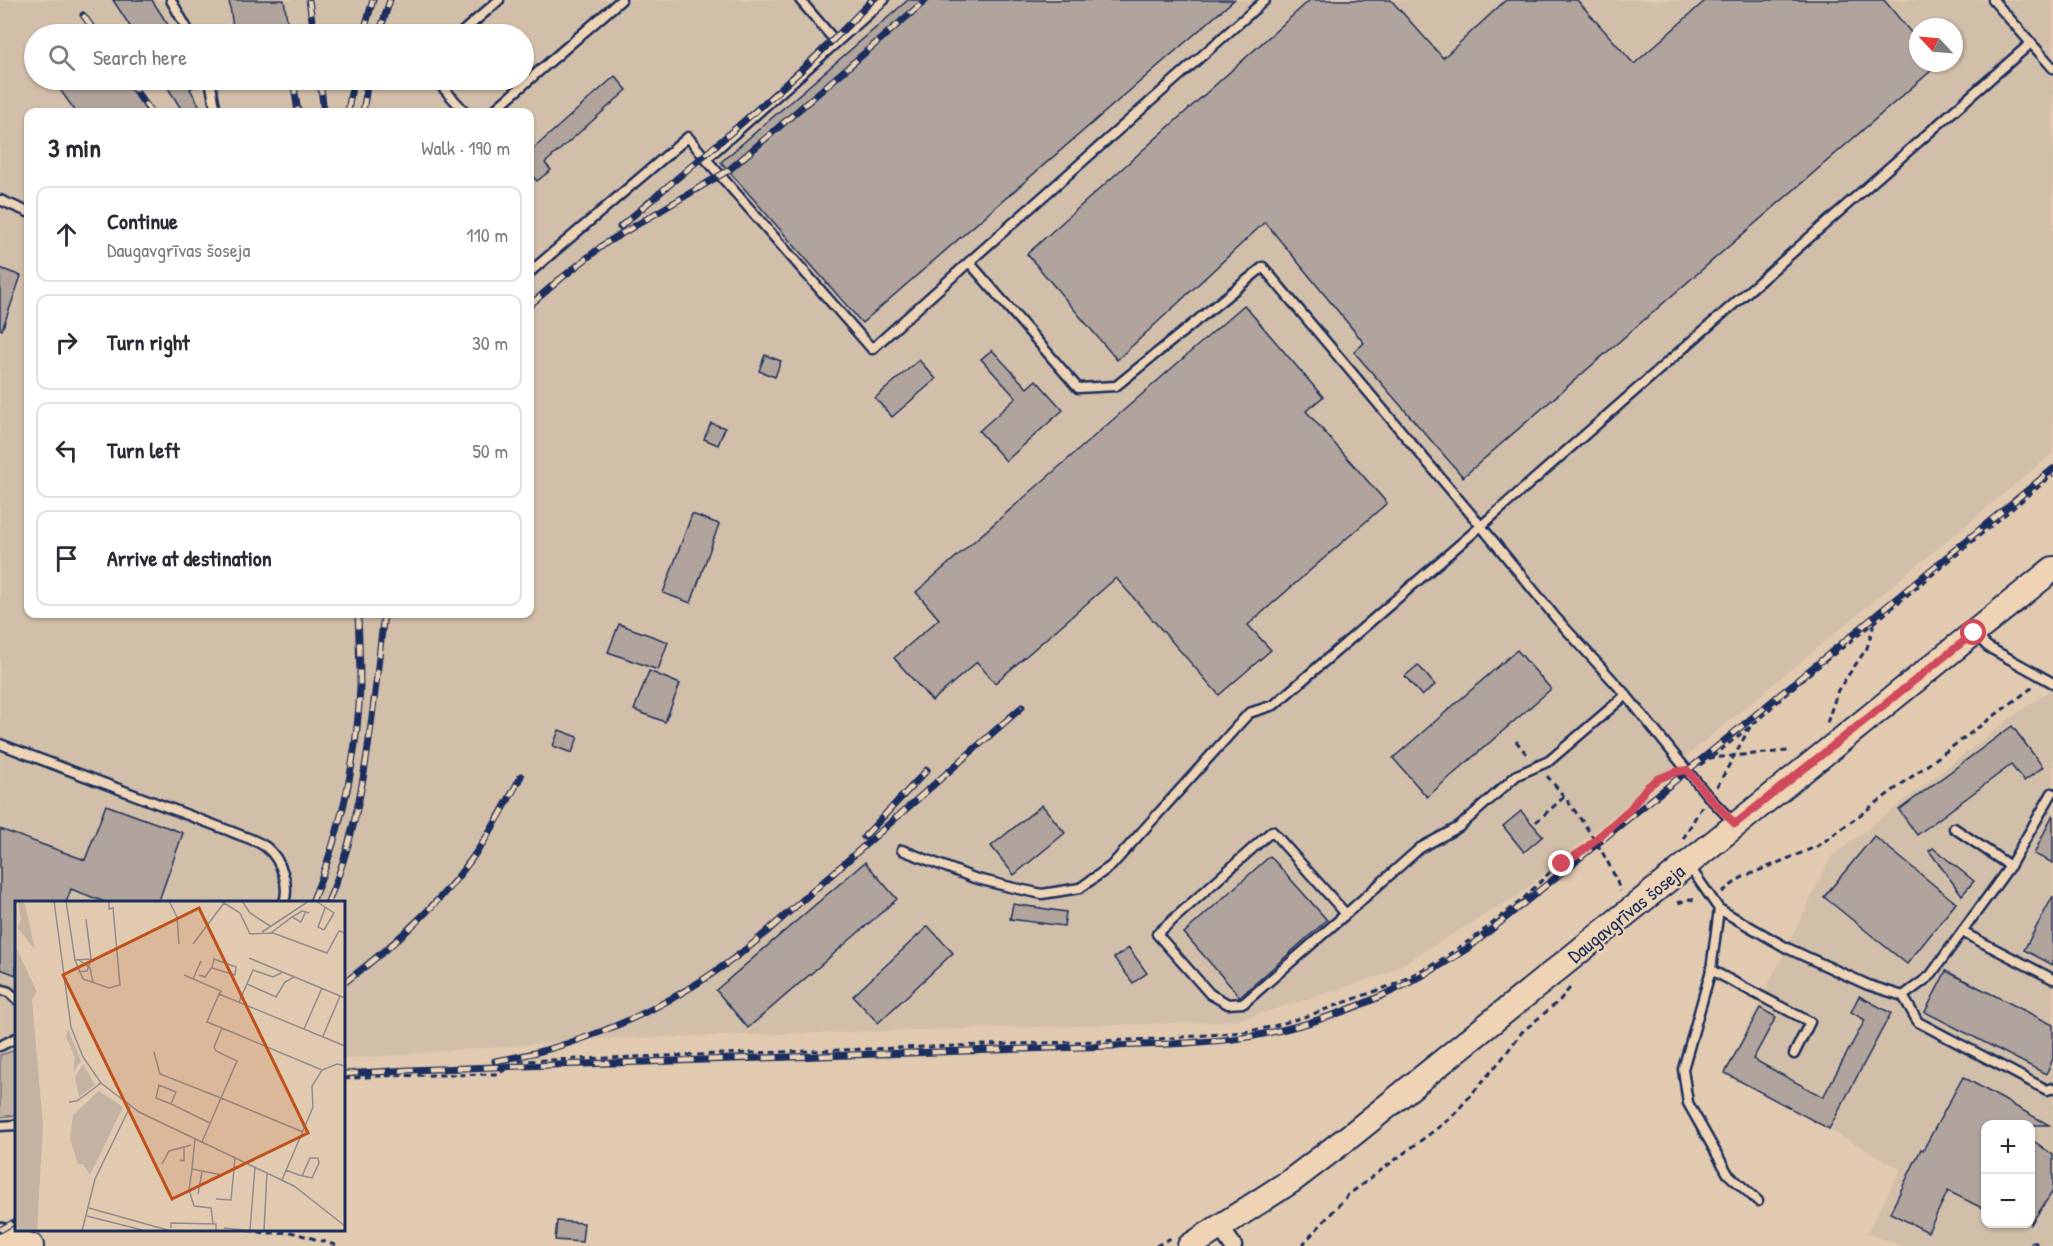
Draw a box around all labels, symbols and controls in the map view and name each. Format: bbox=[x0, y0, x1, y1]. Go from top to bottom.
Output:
north arrow bbox=[1909, 18, 1963, 72]
search box bbox=[24, 24, 534, 90]
icon: search bbox=[45, 41, 78, 74]
text: Search here bbox=[93, 42, 187, 72]
text: 3 min bbox=[48, 130, 101, 165]
text: Walk · 190 m bbox=[421, 134, 510, 161]
text: Continue bbox=[107, 206, 178, 236]
icon: ahead bbox=[50, 218, 83, 251]
text: 110 m bbox=[466, 221, 508, 248]
text: Daugavgrīvas šoseja bbox=[107, 236, 250, 263]
icon: right bbox=[50, 326, 83, 359]
text: Turn right bbox=[107, 327, 190, 357]
text: 30 m bbox=[472, 329, 508, 356]
icon: left bbox=[50, 434, 83, 467]
text: Turn left bbox=[107, 435, 180, 465]
text: 50 m bbox=[472, 437, 508, 464]
icon: arrive bbox=[50, 542, 83, 575]
text: Arrive at destination bbox=[107, 543, 272, 573]
route start bbox=[1960, 619, 1986, 645]
route end bbox=[1548, 850, 1574, 876]
street label: Daugavgrīvas šoseja bbox=[1562, 857, 1690, 969]
inset map bbox=[15, 901, 345, 1231]
map controls bbox=[1981, 1120, 2035, 1228]
button: + bbox=[1981, 1120, 2035, 1174]
button: − bbox=[1981, 1174, 2035, 1228]

